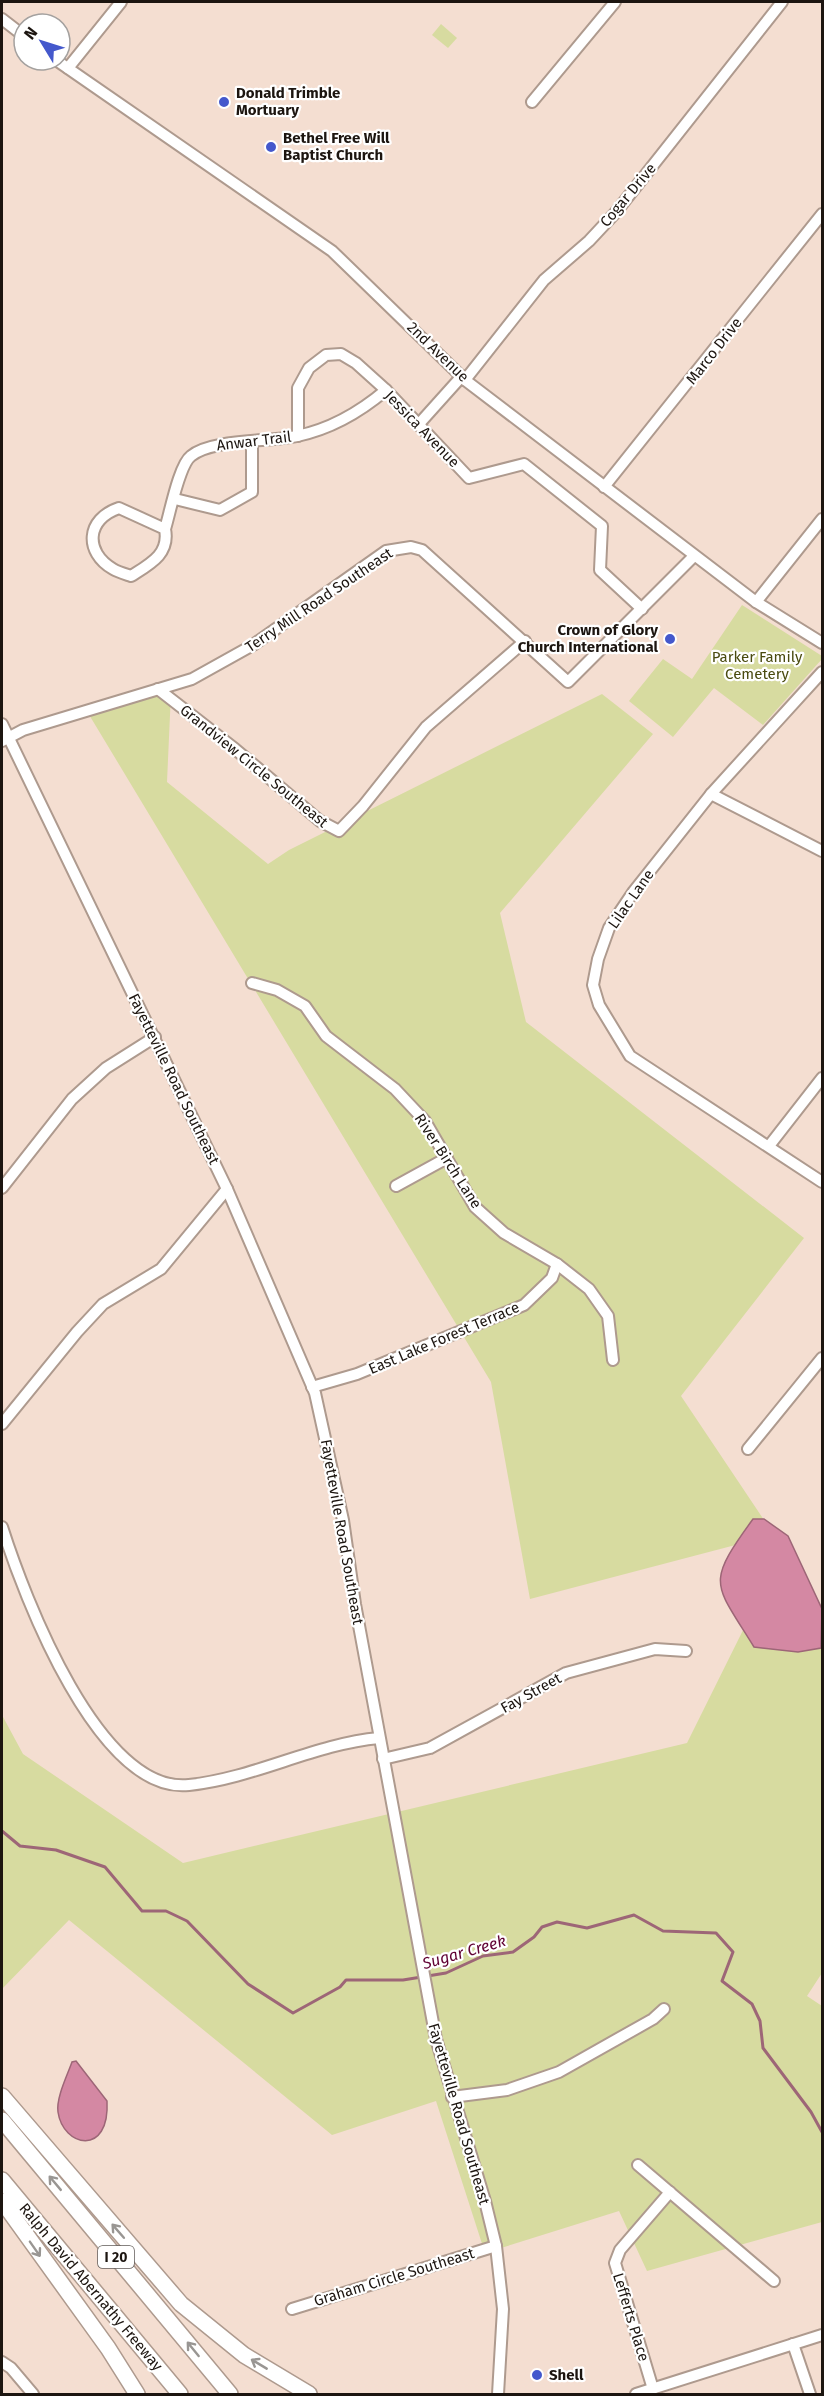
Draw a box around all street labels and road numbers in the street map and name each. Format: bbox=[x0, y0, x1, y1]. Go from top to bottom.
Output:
street label: Cogar Drive bbox=[596, 160, 660, 230]
street label: Marco Drive bbox=[682, 314, 746, 388]
street label: 2nd Avenue bbox=[403, 318, 473, 386]
street label: Jessica Avenue bbox=[381, 387, 463, 471]
street label: Anwar Trail bbox=[216, 427, 293, 455]
street label: Terry Mill Road Southeast bbox=[242, 544, 396, 656]
street label: Grandview Circle Southeast bbox=[176, 701, 332, 832]
street label: Lilac Lane bbox=[604, 866, 658, 932]
street label: Fayetteville Road Southeast bbox=[125, 991, 224, 1168]
street label: River Birch Lane bbox=[411, 1110, 485, 1212]
street label: East Lake Forest Terrace bbox=[366, 1298, 522, 1378]
street label: Fayetteville Road Southeast bbox=[317, 1438, 367, 1627]
street label: Fay Street bbox=[498, 1669, 565, 1717]
street label: Fayetteville Road Southeast bbox=[424, 2021, 494, 2207]
street label: Ralph David Abernathy Freeway bbox=[16, 2200, 167, 2375]
street label: Graham Circle Southeast bbox=[312, 2244, 477, 2310]
road number: I 20 bbox=[98, 2246, 134, 2268]
street label: Lefferts Place bbox=[609, 2271, 653, 2363]

